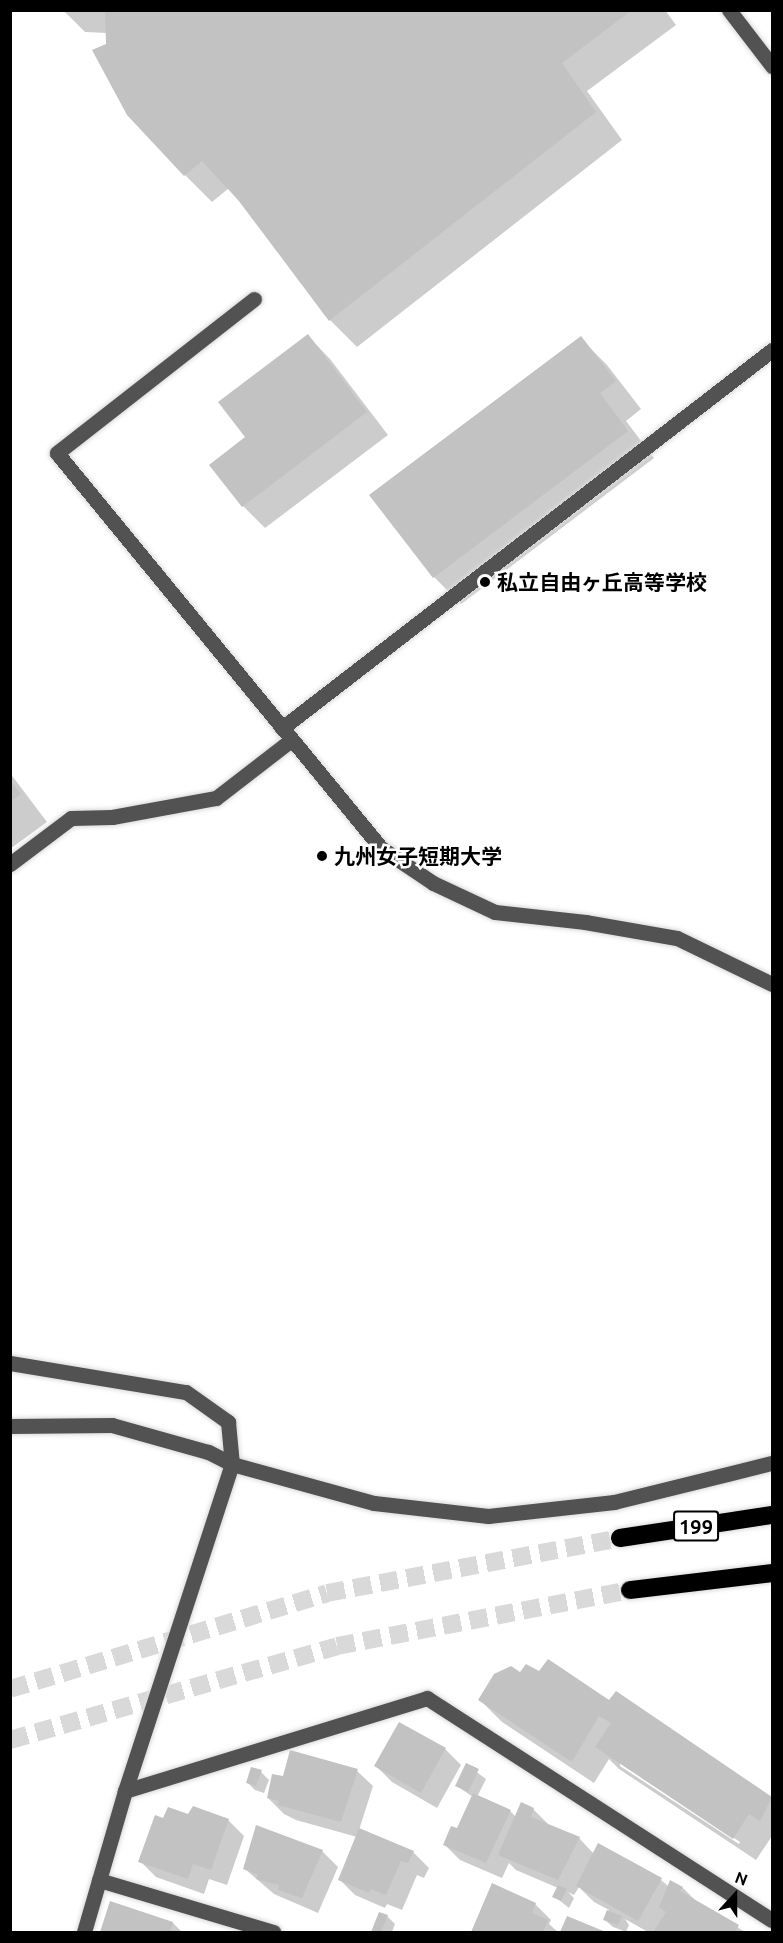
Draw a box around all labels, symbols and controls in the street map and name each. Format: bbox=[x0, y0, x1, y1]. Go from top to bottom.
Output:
place label: 私立自由ヶ丘高等学校 bbox=[497, 569, 707, 595]
marker: 私立自由ヶ丘高等学校 bbox=[478, 575, 492, 589]
place label: 九州女子短期大学 bbox=[334, 843, 502, 869]
marker: 九州女子短期大学 bbox=[315, 849, 329, 863]
road number: 199 bbox=[672, 1509, 720, 1543]
north arrow bbox=[705, 1865, 765, 1925]
text: N bbox=[733, 1868, 750, 1889]

